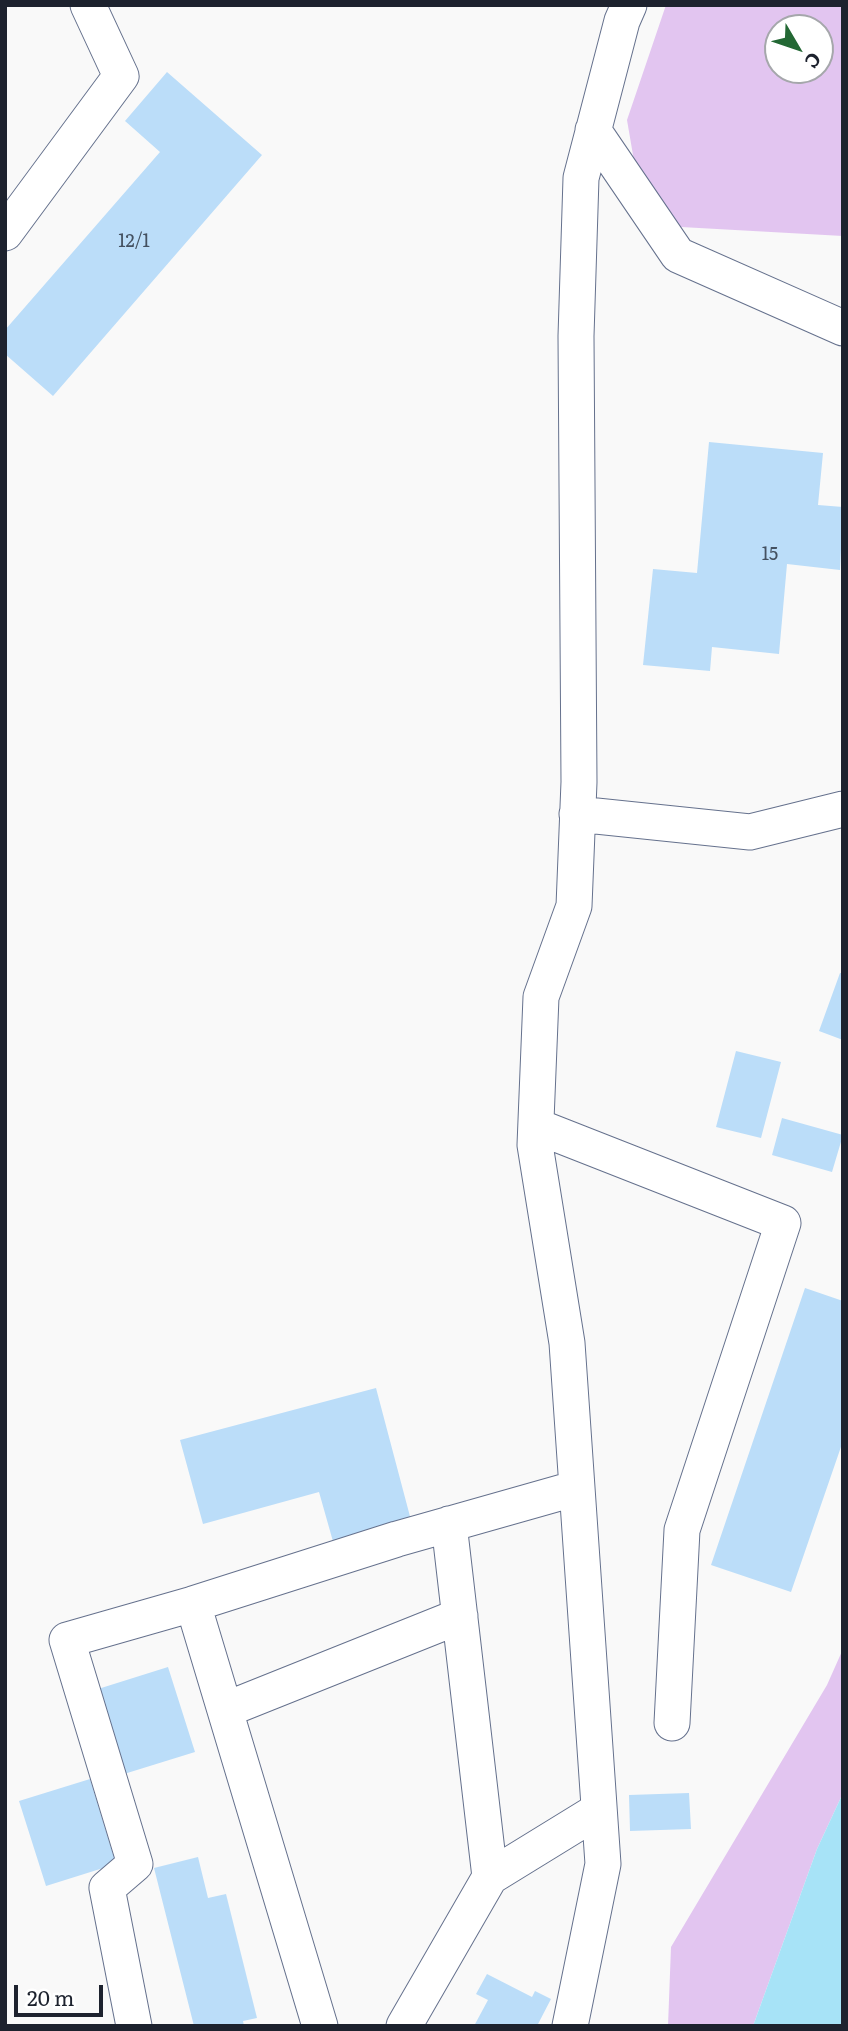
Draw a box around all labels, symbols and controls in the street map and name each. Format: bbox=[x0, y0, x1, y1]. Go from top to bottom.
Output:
north arrow bbox=[764, 14, 834, 84]
text: С bbox=[799, 47, 829, 75]
house number: 12/1 bbox=[118, 231, 150, 253]
house number: 15 bbox=[762, 544, 778, 566]
scale bar bbox=[18, 1972, 107, 2016]
text: 20 m bbox=[27, 1981, 74, 2012]

